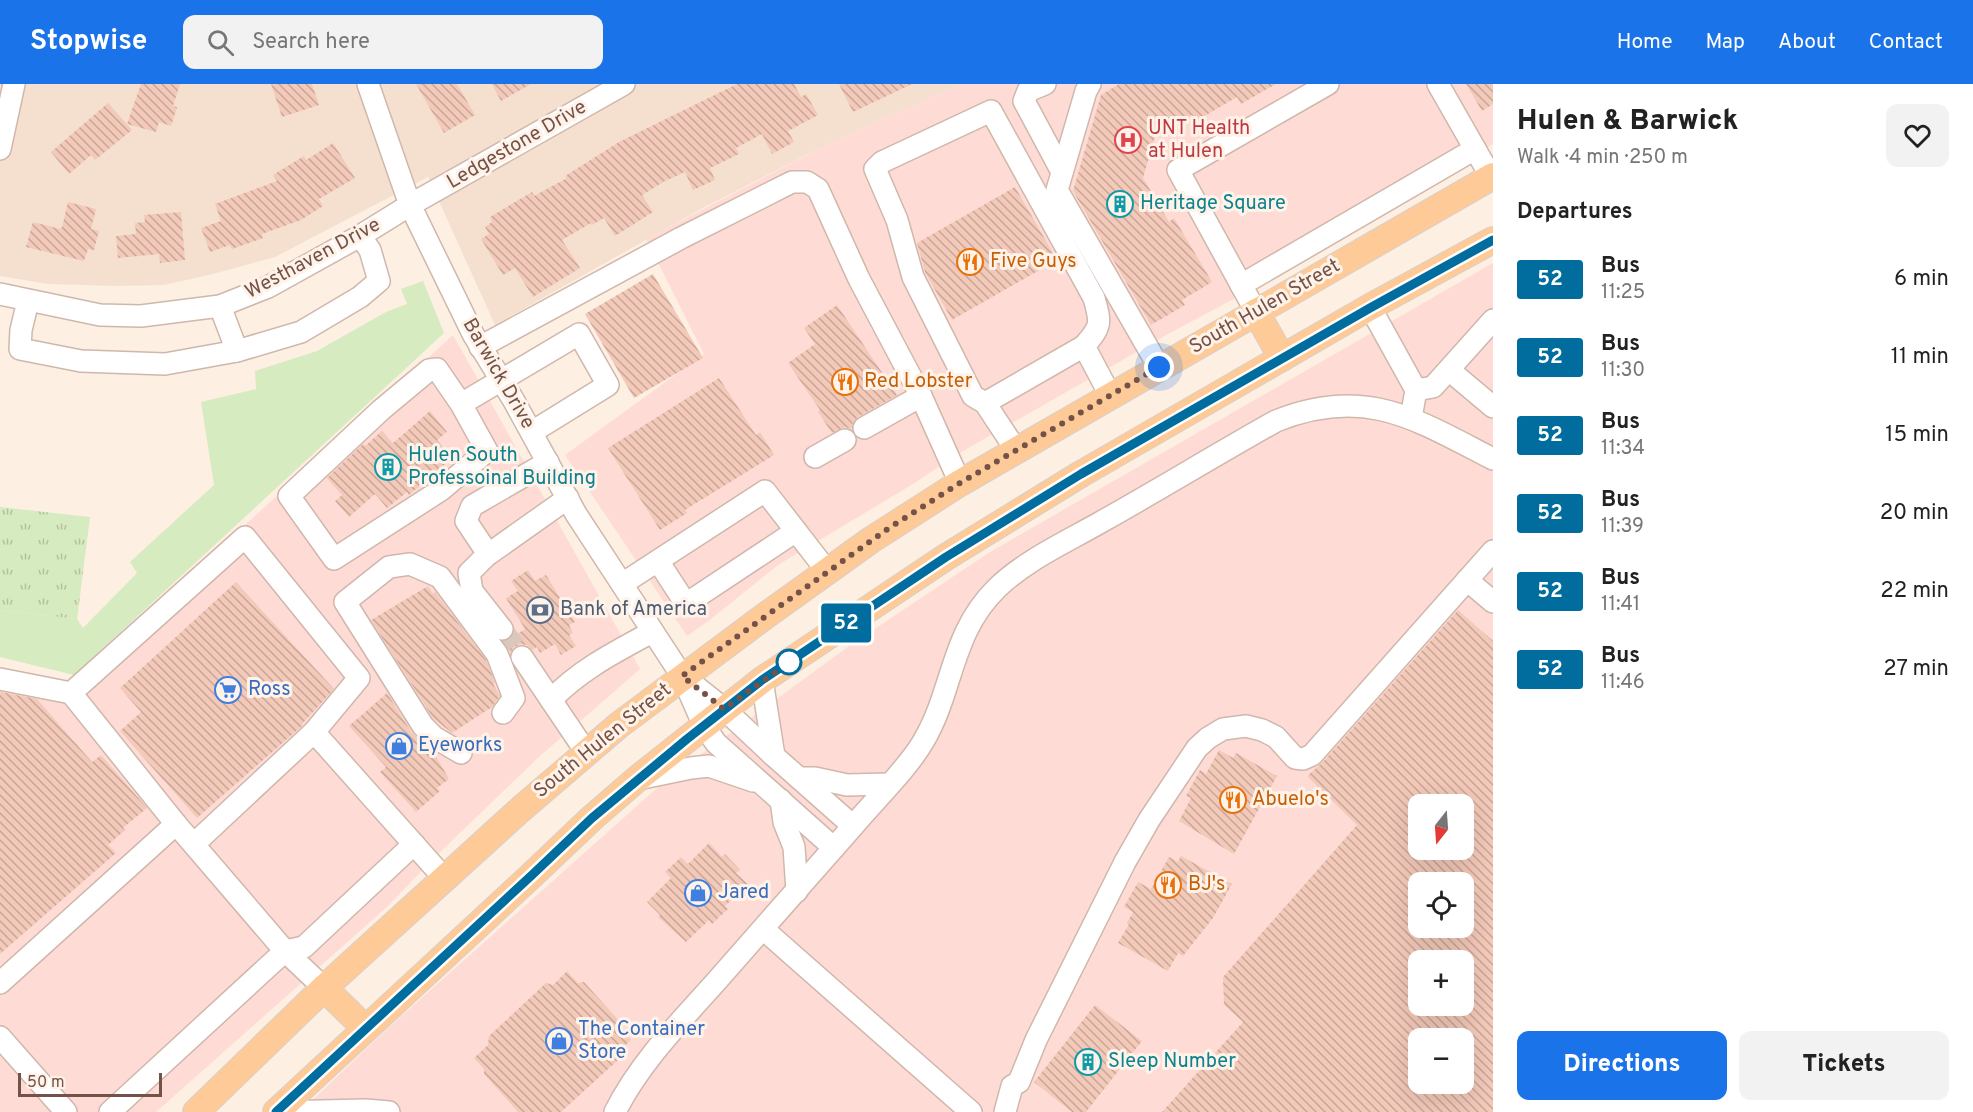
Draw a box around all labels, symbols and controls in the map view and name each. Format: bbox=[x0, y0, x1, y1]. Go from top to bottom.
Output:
search box bbox=[183, 15, 603, 69]
text: Stopwise bbox=[30, 24, 147, 60]
icon: search bbox=[204, 26, 237, 59]
text: Search here bbox=[252, 29, 370, 56]
text: Home bbox=[1617, 29, 1673, 56]
text: Map bbox=[1706, 29, 1745, 56]
text: About bbox=[1778, 29, 1836, 56]
text: Contact bbox=[1869, 29, 1943, 56]
street label: Ledgestone Drive bbox=[442, 94, 592, 196]
text: Hulen & Barwick bbox=[1517, 104, 1739, 140]
button: heart bbox=[1886, 104, 1949, 167]
place label: UNT Health at Hulen bbox=[1148, 116, 1250, 165]
hospital icon: UNT Health at Hulen bbox=[1113, 125, 1143, 155]
text: Walk · 4 min · 250 m bbox=[1517, 145, 1688, 171]
building icon: Heritage Square bbox=[1105, 189, 1135, 219]
place label: Heritage Square bbox=[1140, 191, 1286, 217]
text: Departures bbox=[1517, 199, 1633, 226]
street label: Westhaven Drive bbox=[241, 212, 385, 306]
restaurant icon: Five Guys bbox=[955, 247, 985, 277]
place label: Five Guys bbox=[990, 249, 1077, 275]
street label: South Hulen Street bbox=[1185, 253, 1345, 361]
text: Bus bbox=[1601, 253, 1640, 280]
text: 52 bbox=[1537, 266, 1563, 293]
text: 6 min bbox=[1894, 266, 1949, 293]
text: 11:25 bbox=[1601, 280, 1645, 306]
street label: Barwick Drive bbox=[456, 314, 540, 434]
text: Bus bbox=[1601, 331, 1640, 358]
text: 52 bbox=[1537, 344, 1563, 371]
text: 11 min bbox=[1891, 344, 1949, 371]
your location bbox=[1144, 352, 1174, 382]
text: 11:30 bbox=[1601, 358, 1645, 384]
restaurant icon: Red Lobster bbox=[830, 367, 860, 397]
place label: Red Lobster bbox=[864, 369, 973, 395]
text: Bus bbox=[1601, 409, 1640, 436]
text: 52 bbox=[1537, 422, 1563, 449]
text: 15 min bbox=[1885, 422, 1949, 449]
text: 11:34 bbox=[1601, 436, 1645, 462]
place label: Hulen South Professoinal Building bbox=[408, 443, 596, 492]
building icon: Hulen South Professoinal Building bbox=[373, 452, 403, 482]
text: Bus bbox=[1601, 487, 1640, 514]
text: 52 bbox=[1537, 500, 1563, 527]
text: 20 min bbox=[1880, 500, 1949, 527]
text: 11:39 bbox=[1601, 514, 1644, 540]
text: Bus bbox=[1601, 565, 1640, 592]
text: 52 bbox=[1537, 578, 1563, 605]
text: 22 min bbox=[1880, 578, 1949, 605]
text: 11:41 bbox=[1601, 592, 1640, 618]
bank icon: Bank of America bbox=[525, 595, 555, 625]
place label: Bank of America bbox=[560, 597, 707, 623]
line badge: 52 bbox=[819, 604, 873, 642]
text: 52 bbox=[833, 610, 859, 637]
text: Bus bbox=[1601, 643, 1640, 670]
unlabelled marker bbox=[776, 649, 802, 675]
text: 52 bbox=[1537, 656, 1563, 683]
text: 27 min bbox=[1883, 656, 1949, 683]
text: 11:46 bbox=[1601, 670, 1645, 696]
supermarket icon: Ross bbox=[213, 675, 243, 705]
place label: Ross bbox=[248, 677, 291, 703]
street label: South Hulen Street bbox=[529, 678, 677, 804]
shop icon: Eyeworks bbox=[384, 731, 414, 761]
place label: Eyeworks bbox=[418, 733, 502, 759]
restaurant icon: Abuelo's bbox=[1218, 785, 1248, 815]
place label: Abuelo's bbox=[1252, 787, 1329, 813]
north arrow bbox=[1408, 794, 1474, 860]
map controls bbox=[1408, 794, 1474, 1094]
restaurant icon: BJ's bbox=[1153, 870, 1183, 900]
place label: BJ's bbox=[1188, 872, 1226, 898]
button: locate bbox=[1408, 872, 1474, 938]
shop icon: Jared bbox=[683, 878, 713, 908]
place label: Jared bbox=[718, 880, 769, 906]
button: + bbox=[1408, 950, 1474, 1016]
place label: The Container Store bbox=[578, 1017, 705, 1066]
shop icon: The Container Store bbox=[544, 1026, 574, 1056]
button: − bbox=[1408, 1028, 1474, 1094]
button: Directions bbox=[1517, 1031, 1727, 1100]
button: Tickets bbox=[1739, 1031, 1949, 1100]
building icon: Sleep Number bbox=[1073, 1047, 1103, 1077]
place label: Sleep Number bbox=[1108, 1049, 1236, 1075]
scale bar bbox=[18, 1070, 162, 1098]
text: 50 m bbox=[27, 1073, 65, 1093]

